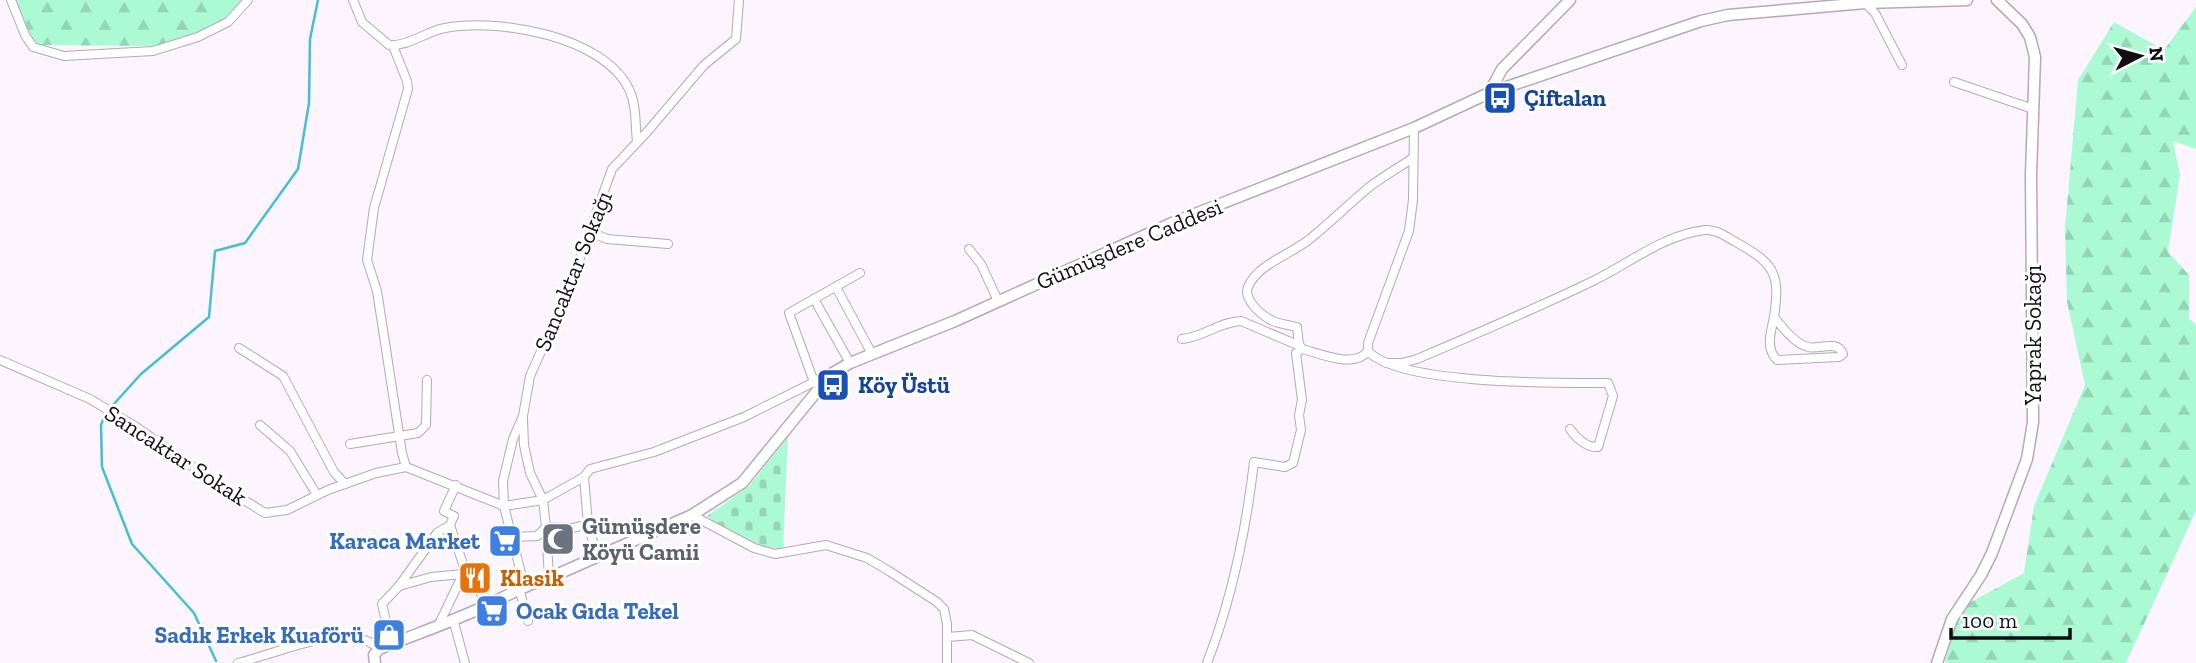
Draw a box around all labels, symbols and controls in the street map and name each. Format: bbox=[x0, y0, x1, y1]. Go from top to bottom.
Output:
north arrow bbox=[2105, 21, 2175, 91]
text: N bbox=[2144, 46, 2169, 63]
bus stop icon: Çiftalan bbox=[1481, 79, 1519, 117]
place label: Çiftalan bbox=[1524, 84, 1607, 112]
street label: Sancaktar Sokağı bbox=[528, 187, 618, 355]
street label: Gümüşdere Caddesi bbox=[1032, 192, 1226, 296]
street label: Yaprak Sokağı bbox=[2019, 265, 2047, 406]
bus stop icon: Köy Üstü bbox=[814, 366, 852, 404]
place label: Köy Üstü bbox=[858, 371, 950, 399]
street label: Sancaktar Sokak bbox=[100, 399, 252, 511]
place label: Gümüşdere Köyü Camii bbox=[582, 512, 701, 566]
mosque icon: Gümüşdere Köyü Camii bbox=[539, 520, 577, 558]
supermarket icon: Karaca Market bbox=[486, 522, 524, 560]
place label: Karaca Market bbox=[329, 527, 481, 555]
restaurant icon: Klasik bbox=[456, 559, 494, 597]
place label: Klasik bbox=[500, 564, 564, 592]
supermarket icon: Ocak Gıda Tekel bbox=[473, 592, 511, 630]
scale bar bbox=[1951, 596, 2070, 640]
place label: Ocak Gıda Tekel bbox=[516, 597, 679, 625]
text: 100 m bbox=[1962, 608, 2017, 633]
shop icon: Sadık Erkek Kuaförü bbox=[370, 616, 408, 654]
place label: Sadık Erkek Kuaförü bbox=[155, 621, 365, 649]

